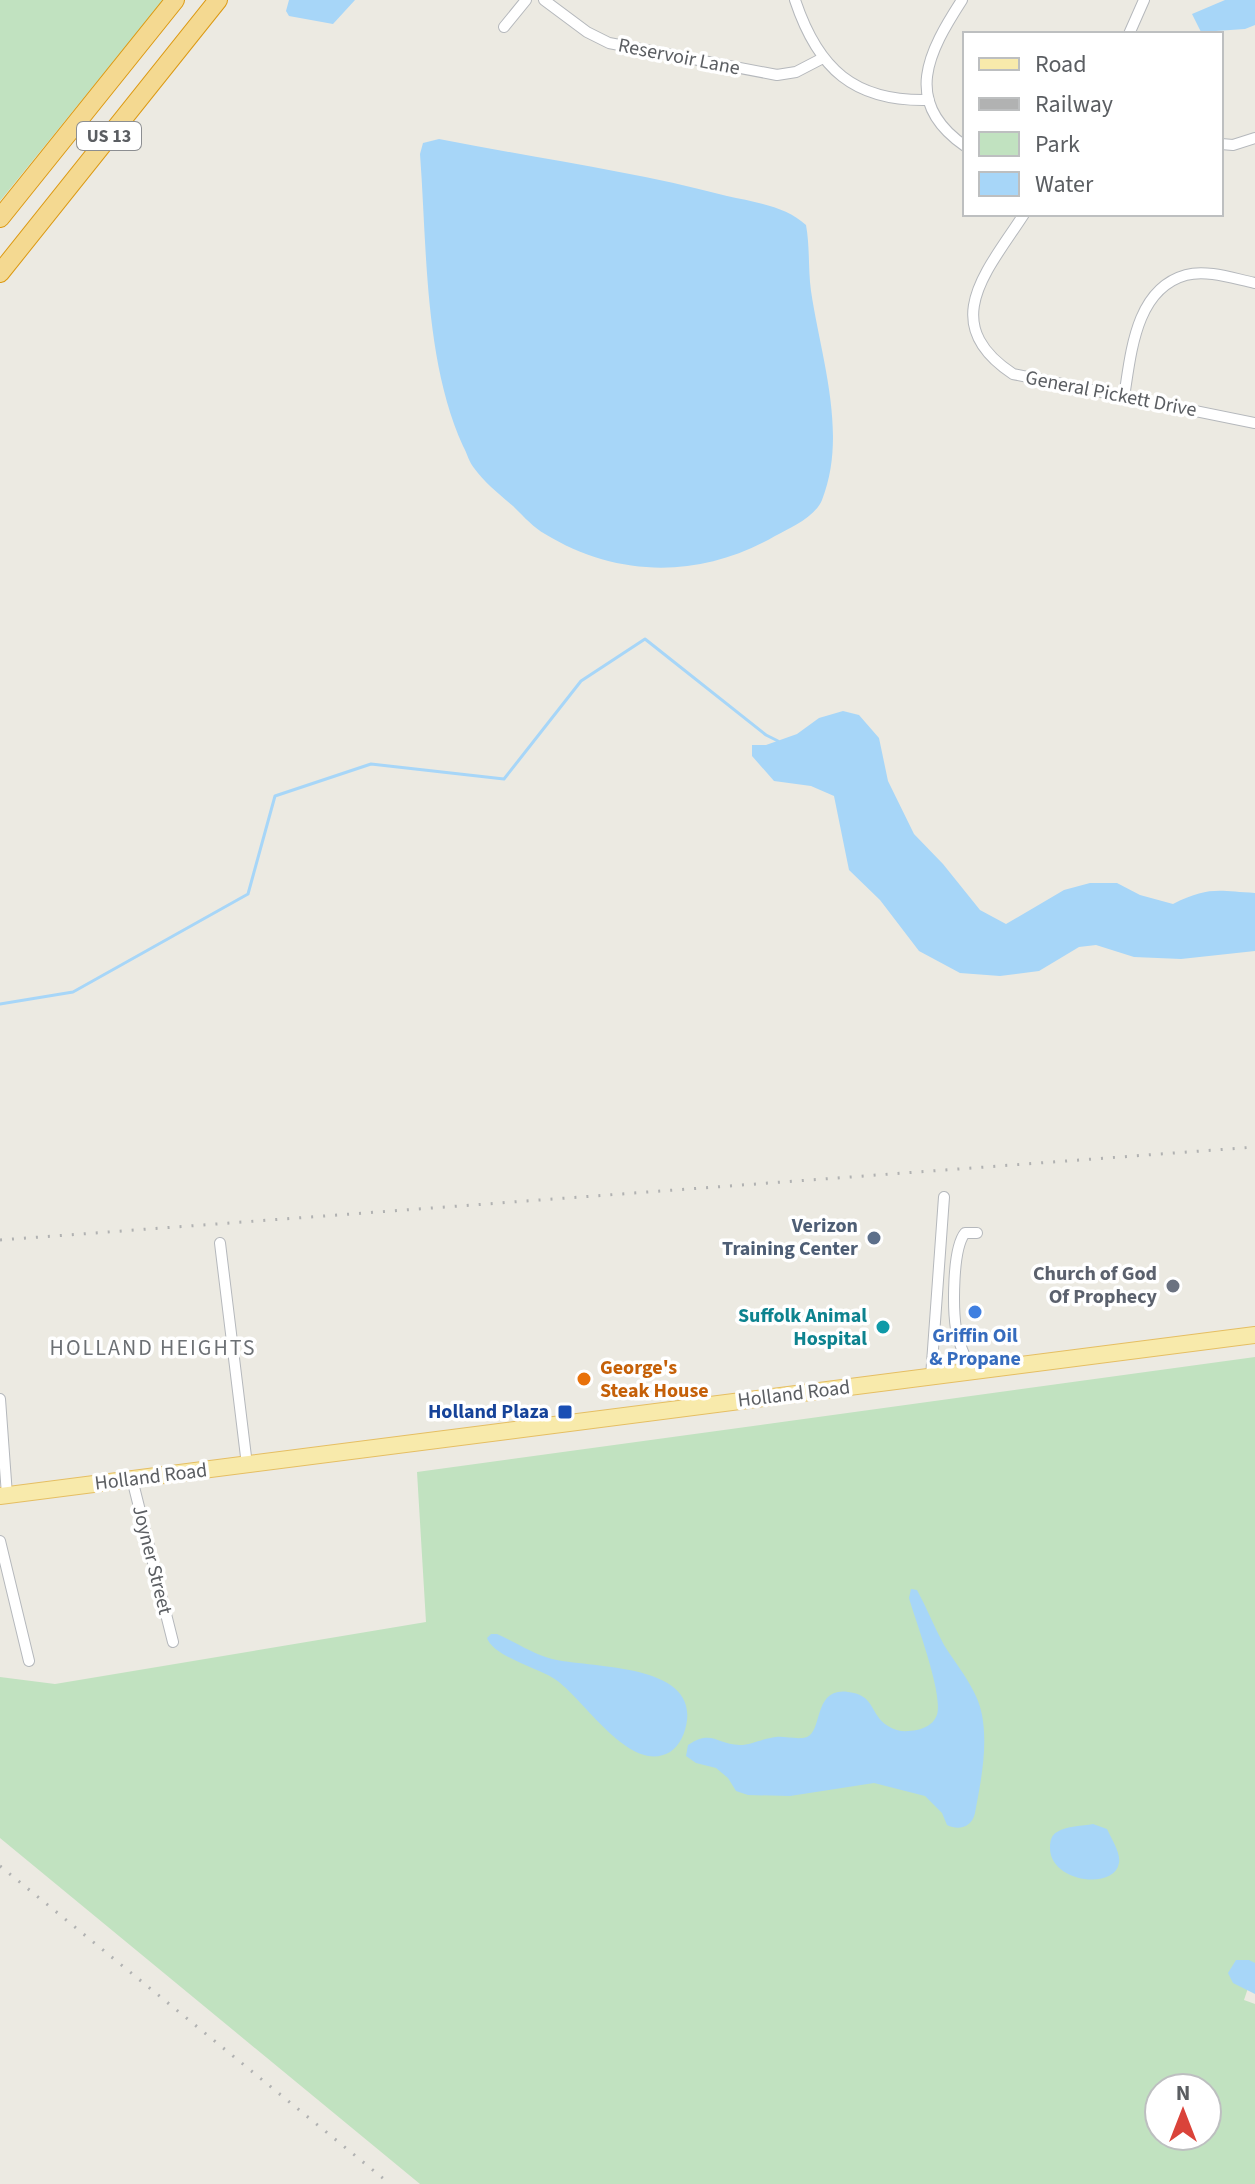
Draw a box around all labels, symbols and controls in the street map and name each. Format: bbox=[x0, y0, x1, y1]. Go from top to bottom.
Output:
street label: Reservoir Lane bbox=[616, 31, 742, 83]
legend bbox=[963, 32, 1223, 216]
text: Road bbox=[1035, 47, 1087, 82]
text: Railway bbox=[1035, 87, 1113, 122]
road number: US 13 bbox=[77, 122, 141, 150]
text: Park bbox=[1035, 127, 1080, 162]
text: Water bbox=[1035, 167, 1094, 202]
street label: General Pickett Drive bbox=[1023, 364, 1199, 424]
place label: Verizon Training Center bbox=[722, 1212, 858, 1263]
marker: Verizon Training Center bbox=[865, 1229, 883, 1247]
place label: Church of God Of Prophecy bbox=[1033, 1260, 1158, 1311]
marker: Church of God Of Prophecy bbox=[1164, 1277, 1182, 1295]
place label: Suffolk Animal Hospital bbox=[738, 1302, 867, 1353]
marker: Griffin Oil & Propane bbox=[966, 1303, 984, 1321]
marker: Suffolk Animal Hospital bbox=[874, 1318, 892, 1336]
place label: Griffin Oil & Propane bbox=[929, 1322, 1021, 1373]
district label: HOLLAND HEIGHTS bbox=[50, 1332, 256, 1364]
place label: George's Steak House bbox=[600, 1354, 709, 1405]
marker: George's Steak House bbox=[575, 1370, 593, 1388]
street label: Holland Road bbox=[736, 1373, 852, 1415]
place label: Holland Plaza bbox=[428, 1398, 549, 1426]
marker: Holland Plaza bbox=[556, 1403, 574, 1421]
street label: Holland Road bbox=[93, 1456, 209, 1498]
street label: Joyner Street bbox=[125, 1502, 179, 1618]
north arrow bbox=[1143, 2072, 1223, 2152]
text: N bbox=[1176, 2077, 1190, 2109]

